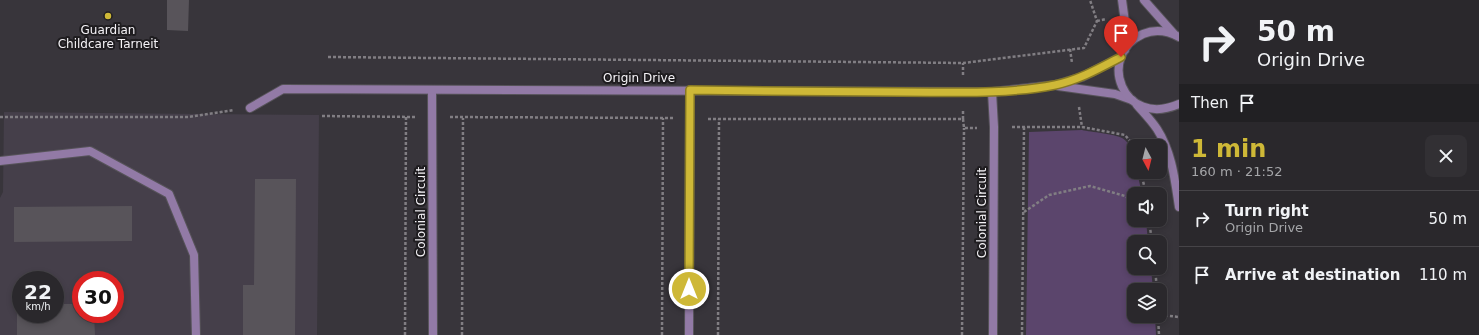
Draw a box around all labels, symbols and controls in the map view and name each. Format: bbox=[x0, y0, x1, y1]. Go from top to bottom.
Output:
marker: Guardian Childcare Tarneit bbox=[103, 11, 113, 21]
text: 50 m bbox=[1257, 15, 1335, 48]
pin bbox=[1104, 16, 1138, 57]
icon: right bbox=[1191, 16, 1243, 68]
icon: arrive bbox=[1110, 22, 1132, 44]
place label: Guardian Childcare Tarneit bbox=[58, 23, 159, 51]
text: Origin Drive bbox=[1257, 49, 1365, 70]
street label: Origin Drive bbox=[603, 71, 675, 85]
icon: arrive bbox=[1236, 92, 1258, 114]
text: Then bbox=[1191, 94, 1228, 112]
text: 1 min bbox=[1191, 135, 1266, 163]
button: close bbox=[1425, 135, 1467, 177]
north arrow bbox=[1127, 139, 1167, 179]
map controls bbox=[1127, 139, 1167, 323]
text: 160 m · 21:52 bbox=[1191, 164, 1282, 179]
street label: Colonial Circuit bbox=[414, 166, 428, 257]
street label: Colonial Circuit bbox=[975, 167, 989, 258]
button: sound bbox=[1127, 187, 1167, 227]
text: Turn right bbox=[1225, 202, 1309, 220]
icon: right bbox=[1191, 208, 1213, 230]
text: 50 m bbox=[1429, 210, 1467, 228]
text: Origin Drive bbox=[1225, 220, 1303, 235]
button: search bbox=[1127, 235, 1167, 275]
icon: arrive bbox=[1191, 264, 1213, 286]
text: Arrive at destination bbox=[1225, 266, 1400, 284]
text: 110 m bbox=[1419, 266, 1467, 284]
position arrow bbox=[668, 268, 710, 310]
speed limit sign: 30 bbox=[72, 271, 124, 323]
text: 22 bbox=[24, 280, 52, 304]
button: layers bbox=[1127, 283, 1167, 323]
text: km/h bbox=[25, 301, 51, 312]

